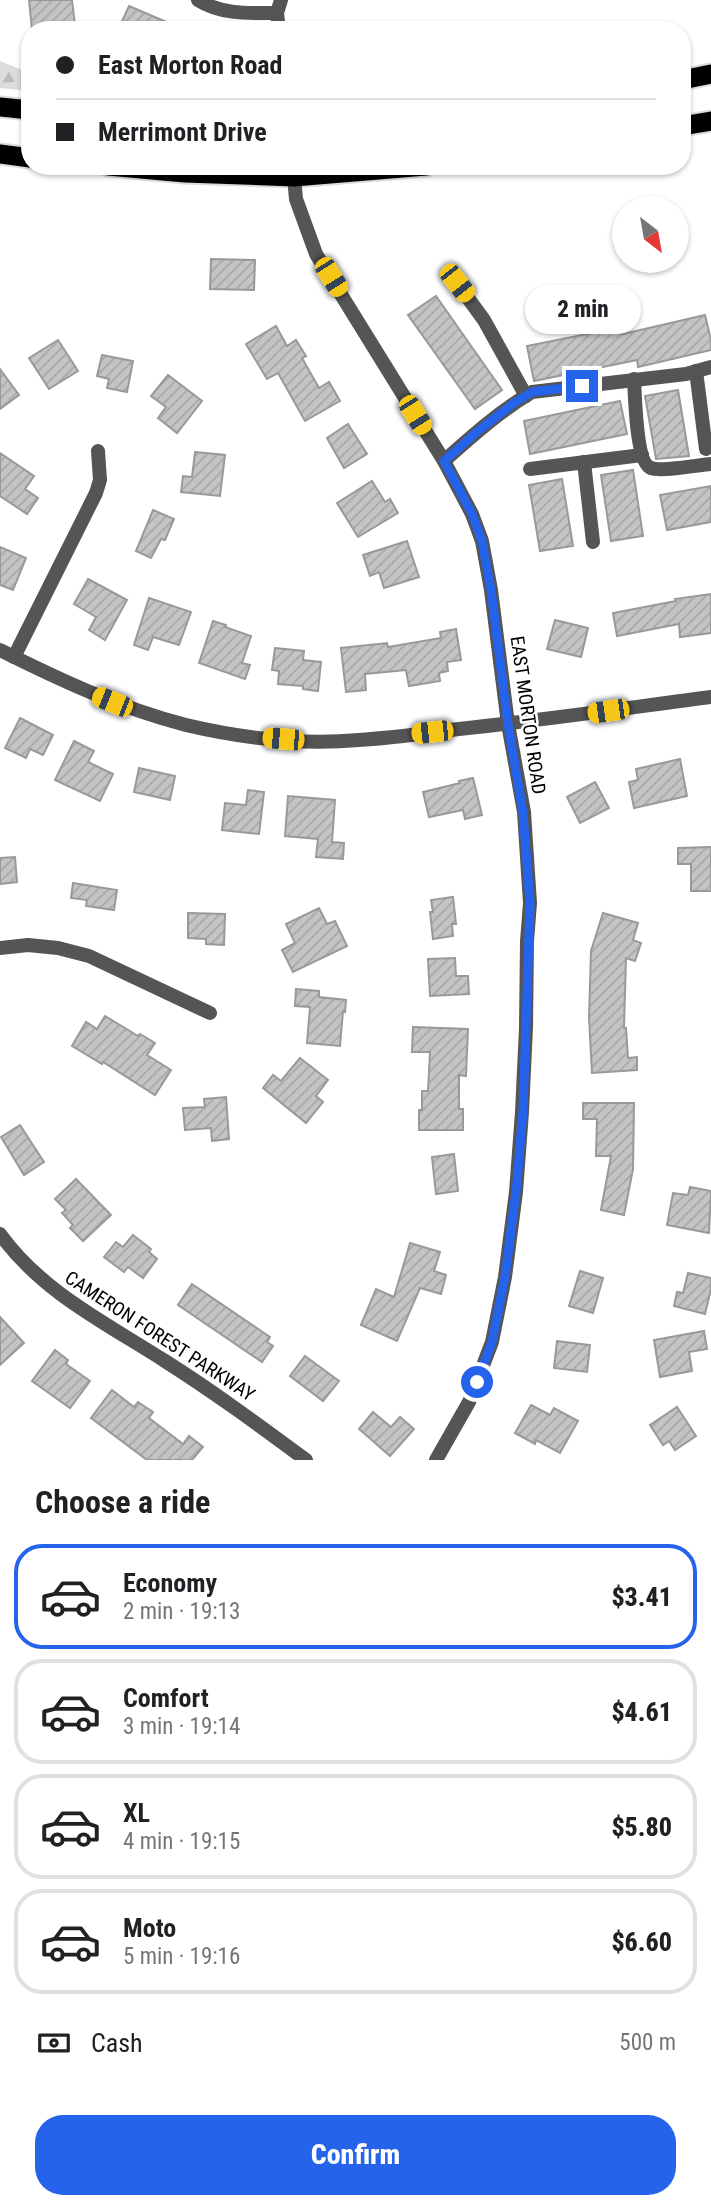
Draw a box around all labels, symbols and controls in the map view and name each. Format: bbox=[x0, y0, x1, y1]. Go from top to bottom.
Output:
text: East Morton Road bbox=[98, 50, 282, 80]
text: Merrimont Drive bbox=[98, 117, 267, 147]
north arrow bbox=[612, 196, 690, 273]
map controls bbox=[612, 196, 689, 273]
car bbox=[311, 254, 352, 300]
car bbox=[436, 260, 479, 306]
callout: 2 min bbox=[524, 284, 640, 334]
text: 2 min bbox=[557, 296, 609, 323]
route end bbox=[566, 370, 598, 402]
car bbox=[395, 392, 436, 438]
street label: EAST MORTON ROAD bbox=[506, 634, 550, 796]
car bbox=[89, 684, 136, 720]
car bbox=[586, 698, 631, 724]
car bbox=[411, 719, 454, 745]
car bbox=[262, 727, 305, 751]
street label: CAMERON FOREST PARKWAY bbox=[61, 1266, 259, 1406]
route start bbox=[461, 1366, 493, 1398]
text: Choose a ride bbox=[35, 1483, 210, 1521]
icon: car bbox=[39, 1565, 102, 1628]
text: Economy bbox=[123, 1568, 217, 1598]
text: $3.41 bbox=[611, 1582, 672, 1612]
text: 2 min · 19:13 bbox=[123, 1598, 240, 1625]
icon: car bbox=[39, 1680, 102, 1743]
text: Comfort bbox=[123, 1683, 209, 1713]
text: $4.61 bbox=[611, 1697, 672, 1727]
text: 3 min · 19:14 bbox=[123, 1713, 240, 1740]
icon: car bbox=[39, 1795, 102, 1858]
text: XL bbox=[123, 1798, 150, 1828]
text: $5.80 bbox=[611, 1812, 672, 1842]
text: 4 min · 19:15 bbox=[123, 1828, 240, 1855]
icon: car bbox=[39, 1910, 102, 1973]
text: Moto bbox=[123, 1913, 176, 1943]
text: $6.60 bbox=[611, 1927, 672, 1957]
text: 5 min · 19:16 bbox=[123, 1943, 240, 1970]
icon: cash bbox=[35, 2024, 73, 2062]
text: Cash bbox=[91, 2028, 143, 2058]
text: 500 m bbox=[619, 2029, 676, 2056]
button: Confirm bbox=[35, 2115, 676, 2195]

